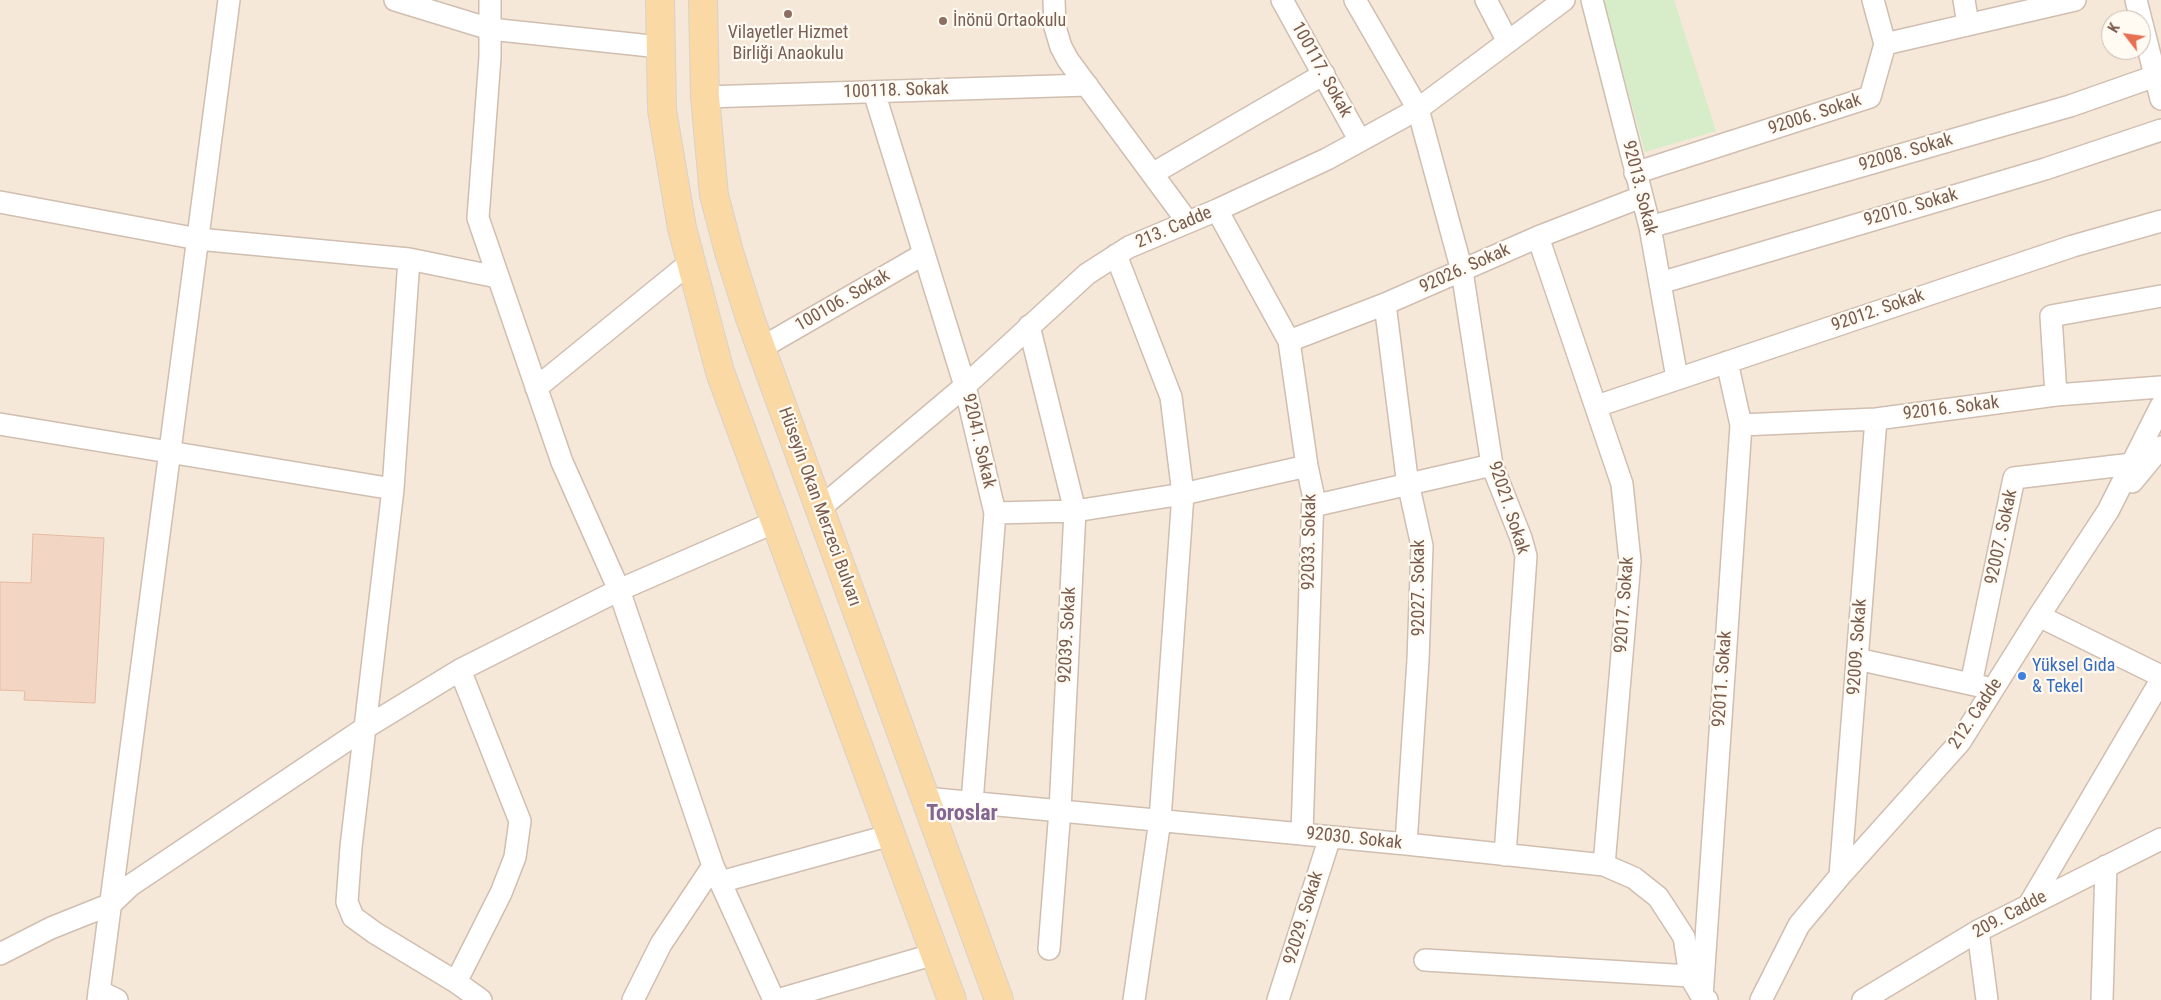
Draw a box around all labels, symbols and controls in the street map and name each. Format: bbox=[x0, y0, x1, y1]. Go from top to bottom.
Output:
marker: Vilayetler Hizmet Birliği Anaokulu bbox=[782, 8, 794, 20]
place label: İnönü Ortaokulu bbox=[953, 10, 1066, 32]
north arrow bbox=[2101, 10, 2151, 60]
marker: İnönü Ortaokulu bbox=[937, 15, 949, 27]
street label: 100117. Sokak bbox=[1286, 19, 1356, 121]
text: K bbox=[2105, 21, 2123, 35]
place label: Vilayetler Hizmet Birliği Anaokulu bbox=[728, 22, 848, 64]
street label: 100118. Sokak bbox=[843, 78, 949, 104]
street label: 92006. Sokak bbox=[1766, 90, 1864, 140]
street label: 92008. Sokak bbox=[1857, 129, 1955, 177]
street label: 92013. Sokak bbox=[1617, 139, 1661, 237]
street label: 92010. Sokak bbox=[1862, 184, 1960, 232]
street label: 213. Cadde bbox=[1133, 202, 1215, 254]
street label: 92026. Sokak bbox=[1417, 240, 1513, 298]
street label: 100106. Sokak bbox=[792, 265, 894, 337]
street label: 92012. Sokak bbox=[1829, 285, 1927, 337]
street label: 92041. Sokak bbox=[957, 392, 999, 490]
street label: 92016. Sokak bbox=[1902, 392, 2000, 426]
street label: Hüseyin Okan Merzeci Bulvarı bbox=[773, 405, 865, 609]
street label: 92021. Sokak bbox=[1483, 459, 1533, 557]
street label: 92007. Sokak bbox=[1981, 488, 2023, 586]
street label: 92033. Sokak bbox=[1298, 494, 1322, 590]
street label: 92027. Sokak bbox=[1408, 540, 1430, 636]
street label: 92017. Sokak bbox=[1611, 556, 1639, 654]
street label: 92039. Sokak bbox=[1055, 586, 1081, 684]
street label: 92009. Sokak bbox=[1844, 598, 1872, 696]
street label: 92011. Sokak bbox=[1709, 630, 1737, 728]
place label: Yüksel Gıda & Tekel bbox=[2032, 655, 2115, 698]
marker: Yüksel Gıda & Tekel bbox=[2016, 670, 2028, 682]
street label: 212. Cadde bbox=[1944, 675, 2008, 753]
district label: Toroslar bbox=[926, 801, 998, 827]
street label: 92030. Sokak bbox=[1305, 823, 1403, 855]
street label: 92029. Sokak bbox=[1280, 869, 1328, 967]
street label: 209. Cadde bbox=[1969, 887, 2051, 943]

